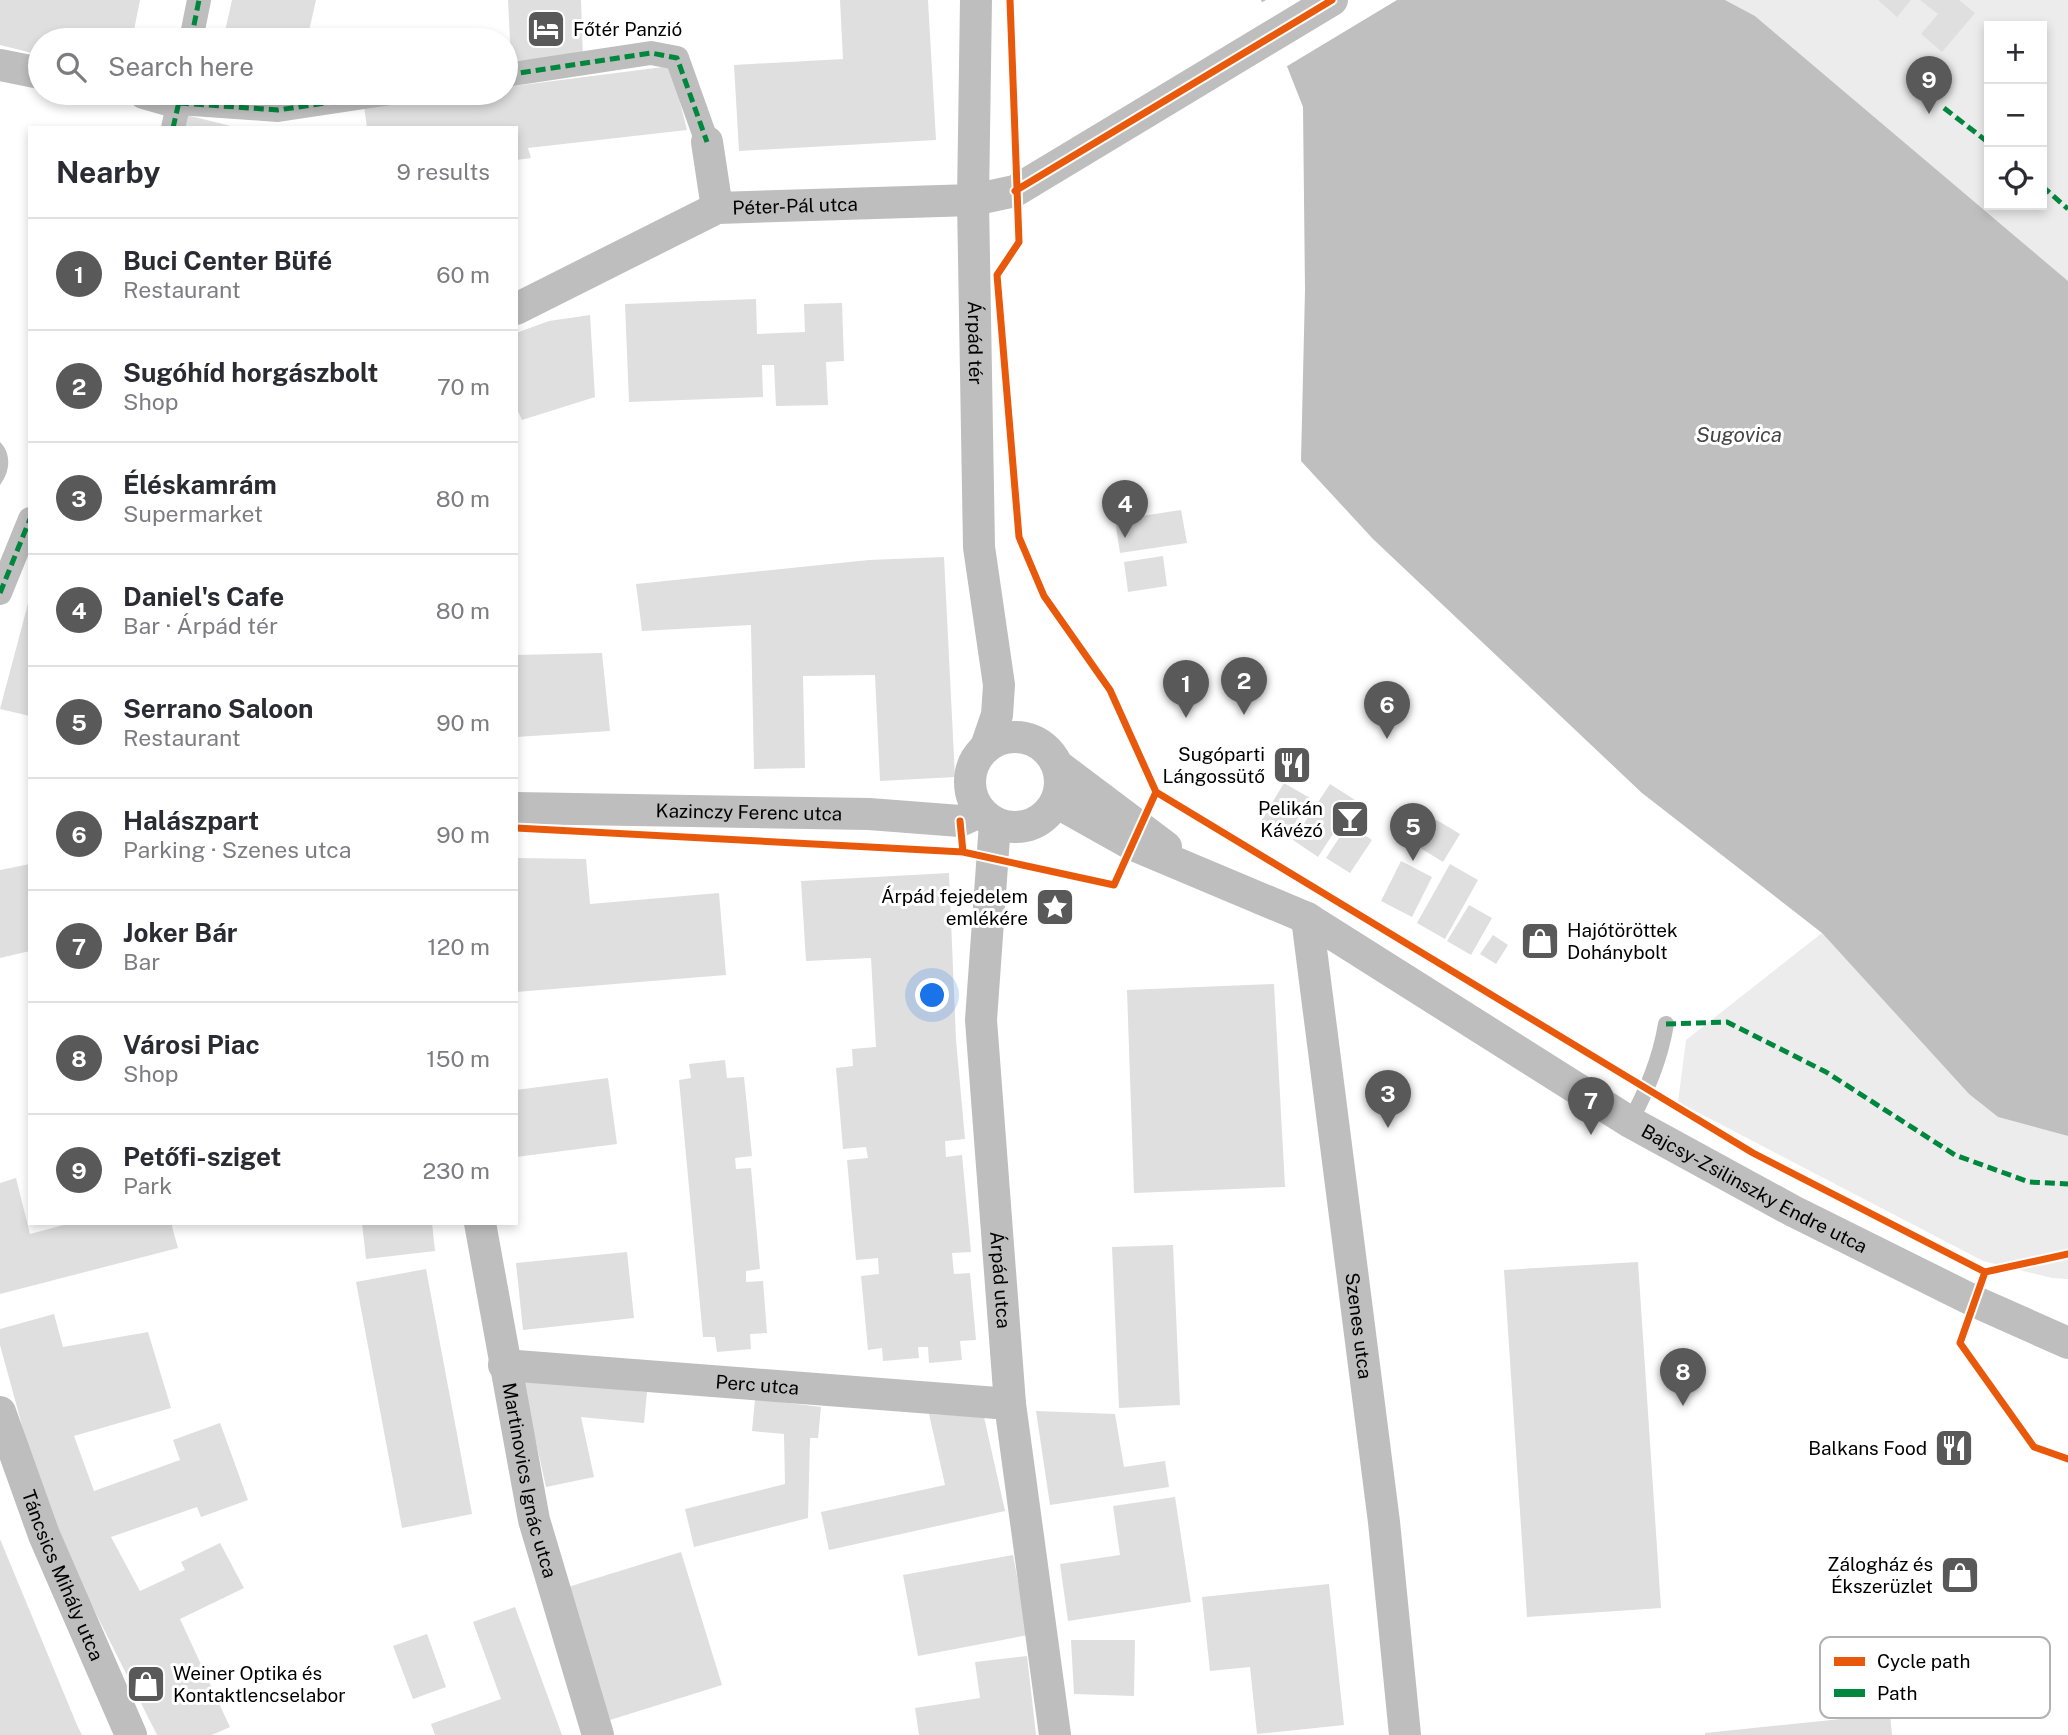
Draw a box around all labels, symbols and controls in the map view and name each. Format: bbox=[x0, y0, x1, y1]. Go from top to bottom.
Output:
hotel icon: Főtér Panzió bbox=[525, 8, 567, 50]
place label: Főtér Panzió bbox=[573, 18, 682, 40]
map controls bbox=[1984, 21, 2047, 210]
button: + bbox=[1984, 21, 2047, 84]
search box bbox=[28, 28, 518, 105]
icon: search bbox=[52, 48, 90, 86]
text: Search here bbox=[108, 51, 254, 82]
pin: 9 bbox=[1906, 56, 1952, 114]
button: − bbox=[1984, 84, 2047, 147]
button: locate bbox=[1984, 147, 2047, 210]
text: Nearby bbox=[56, 154, 160, 190]
text: 9 results bbox=[397, 158, 490, 185]
street label: Péter-Pál utca bbox=[732, 193, 858, 219]
text: Buci Center Büfé bbox=[123, 245, 332, 276]
text: 1 bbox=[74, 261, 84, 288]
text: 60 m bbox=[436, 261, 490, 288]
text: Restaurant bbox=[123, 276, 241, 303]
street label: Árpád tér bbox=[964, 301, 987, 385]
text: Sugóhíd horgászbolt bbox=[123, 357, 378, 388]
text: 2 bbox=[72, 373, 86, 400]
text: 70 m bbox=[437, 373, 490, 400]
text: Shop bbox=[123, 388, 178, 415]
water label: Sugovica bbox=[1696, 422, 1782, 447]
text: Éléskamrám bbox=[123, 469, 277, 500]
pin: 4 bbox=[1102, 480, 1148, 538]
text: 3 bbox=[71, 485, 87, 512]
text: 80 m bbox=[436, 485, 490, 512]
text: Supermarket bbox=[123, 500, 263, 527]
text: Daniel's Cafe bbox=[123, 581, 284, 612]
text: 4 bbox=[71, 597, 87, 624]
text: 80 m bbox=[436, 597, 490, 624]
text: Bar · Árpád tér bbox=[123, 612, 278, 639]
pin: 2 bbox=[1221, 657, 1267, 715]
pin: 1 bbox=[1163, 660, 1209, 718]
pin: 6 bbox=[1364, 681, 1410, 739]
text: Serrano Saloon bbox=[123, 693, 314, 724]
text: 5 bbox=[71, 709, 87, 736]
text: 90 m bbox=[436, 709, 490, 736]
text: Restaurant bbox=[123, 724, 241, 751]
place label: Sugóparti Lángossütő bbox=[1163, 743, 1265, 787]
restaurant icon: Sugóparti Lángossütő bbox=[1271, 744, 1313, 786]
place label: Pelikán Kávézó bbox=[1258, 797, 1323, 841]
bar icon: Pelikán Kávézó bbox=[1329, 798, 1371, 840]
street label: Kazinczy Ferenc utca bbox=[656, 799, 842, 825]
pin: 5 bbox=[1390, 803, 1436, 861]
text: Halászpart bbox=[123, 805, 259, 836]
text: 6 bbox=[71, 821, 87, 848]
text: 90 m bbox=[436, 821, 490, 848]
text: Parking · Szenes utca bbox=[123, 836, 351, 863]
place label: Árpád fejedelem emlékére bbox=[881, 885, 1028, 929]
place icon: Árpád fejedelem emlékére bbox=[1034, 886, 1076, 928]
text: Joker Bár bbox=[123, 917, 238, 948]
place label: Hajótöröttek Dohánybolt bbox=[1567, 919, 1678, 963]
shop icon: Hajótöröttek Dohánybolt bbox=[1519, 920, 1561, 962]
text: 7 bbox=[72, 933, 86, 960]
text: 120 m bbox=[427, 933, 490, 960]
text: Bar bbox=[123, 948, 160, 975]
your location bbox=[915, 978, 949, 1012]
text: Városi Piac bbox=[123, 1029, 260, 1060]
text: 8 bbox=[71, 1045, 87, 1072]
text: 150 m bbox=[426, 1045, 490, 1072]
text: Shop bbox=[123, 1060, 178, 1087]
pin: 3 bbox=[1365, 1070, 1411, 1128]
pin: 7 bbox=[1568, 1077, 1614, 1135]
street label: Bajcsy-Zsilinszky Endre utca bbox=[1638, 1119, 1871, 1257]
text: Petőfi-sziget bbox=[123, 1141, 281, 1172]
text: 9 bbox=[71, 1157, 87, 1184]
text: 230 m bbox=[422, 1157, 490, 1184]
text: Park bbox=[123, 1172, 172, 1199]
street label: Árpád utca bbox=[986, 1230, 1015, 1329]
street label: Szenes utca bbox=[1341, 1271, 1377, 1380]
pin: 8 bbox=[1660, 1348, 1706, 1406]
street label: Perc utca bbox=[715, 1370, 800, 1399]
street label: Martinovics Ignác utca bbox=[498, 1381, 562, 1580]
restaurant icon: Balkans Food bbox=[1933, 1427, 1975, 1469]
place label: Balkans Food bbox=[1808, 1437, 1927, 1459]
street label: Táncsics Mihály utca bbox=[18, 1487, 108, 1664]
place label: Zálogház és Ékszerüzlet bbox=[1827, 1553, 1933, 1597]
shop icon: Zálogház és Ékszerüzlet bbox=[1939, 1554, 1981, 1596]
legend bbox=[1820, 1637, 2050, 1718]
text: Cycle path bbox=[1877, 1650, 1970, 1672]
place label: Weiner Optika és Kontaktlencselabor bbox=[173, 1662, 346, 1706]
shop icon: Weiner Optika és Kontaktlencselabor bbox=[125, 1663, 167, 1705]
text: Path bbox=[1877, 1682, 1917, 1704]

